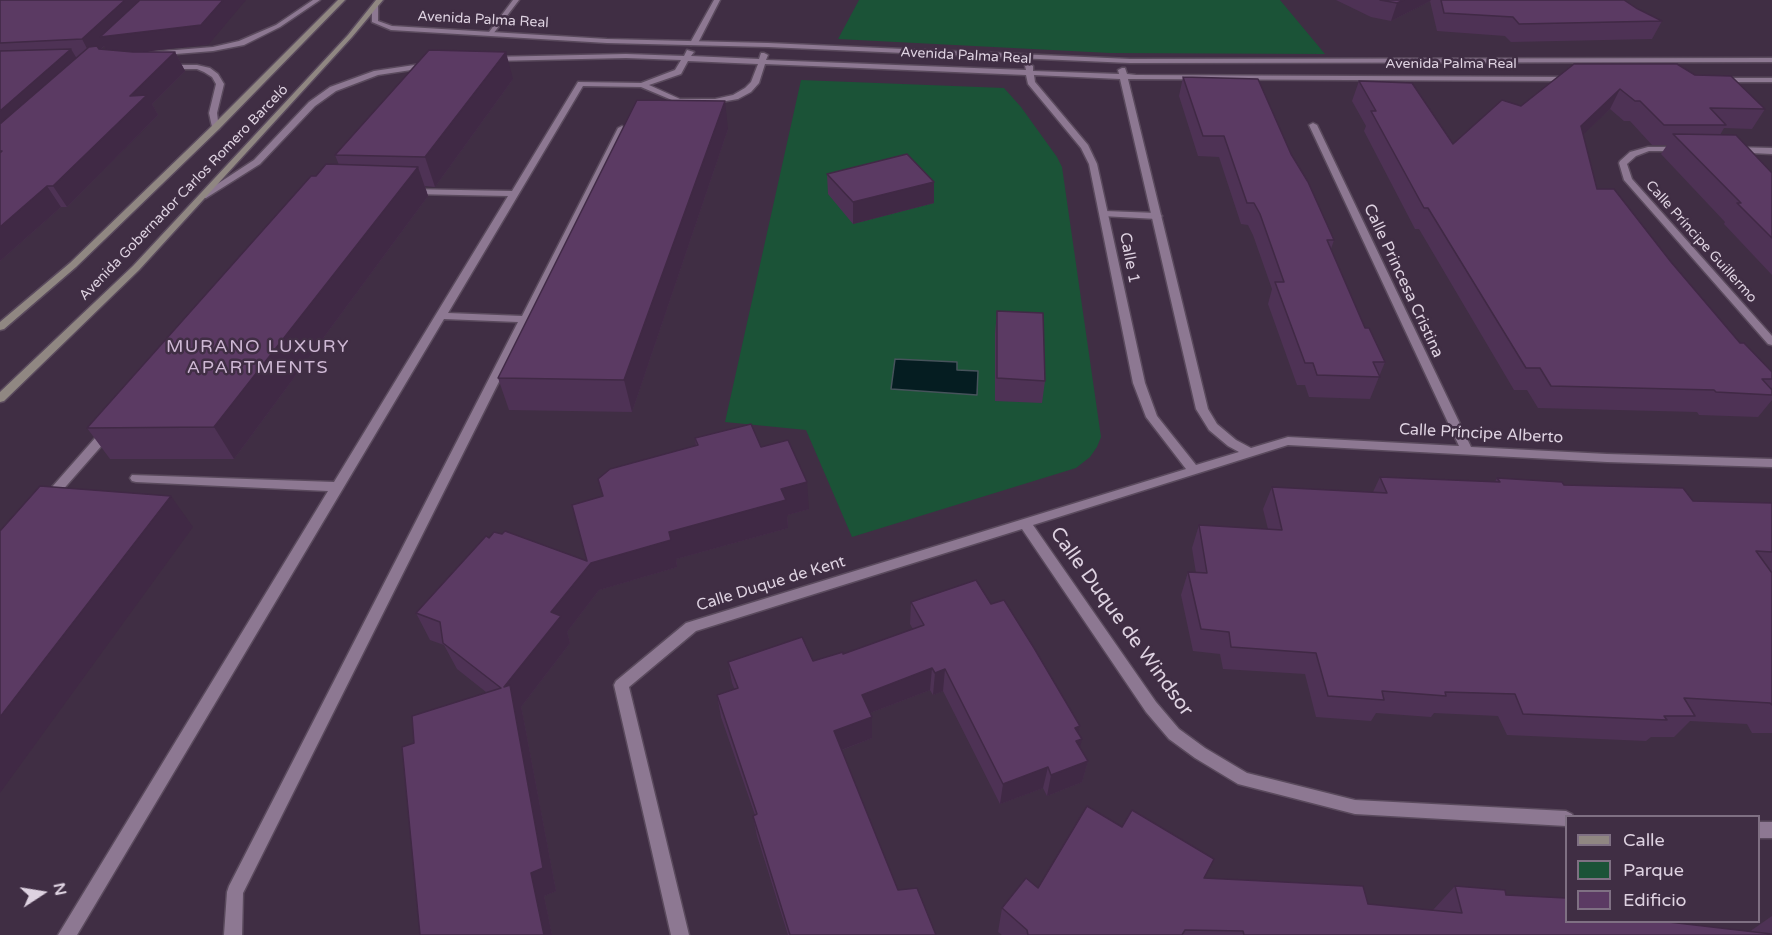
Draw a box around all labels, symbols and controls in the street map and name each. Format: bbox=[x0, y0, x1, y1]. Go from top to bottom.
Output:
street label: Avenida Palma Real bbox=[417, 8, 549, 32]
street label: Avenida Palma Real bbox=[900, 44, 1032, 68]
street label: Avenida Palma Real bbox=[1385, 56, 1517, 72]
street label: Avenida Gobernador Carlos Romero Barceló bbox=[76, 82, 292, 304]
street label: Calle Príncipe Guillermo bbox=[1642, 178, 1760, 306]
street label: Calle Princesa Cristina bbox=[1359, 201, 1447, 361]
street label: Calle 1 bbox=[1115, 231, 1143, 285]
district label: MURANO LUXURY APARTMENTS bbox=[166, 336, 350, 378]
street label: Calle Príncipe Alberto bbox=[1398, 420, 1564, 448]
street label: Calle Duque de Windsor bbox=[1044, 523, 1198, 721]
street label: Calle Duque de Kent bbox=[694, 552, 848, 616]
legend bbox=[1565, 815, 1760, 923]
text: Calle bbox=[1623, 829, 1665, 851]
text: Parque bbox=[1623, 859, 1684, 881]
north arrow bbox=[12, 863, 72, 923]
text: N bbox=[48, 881, 71, 898]
text: Edificio bbox=[1623, 889, 1687, 911]

